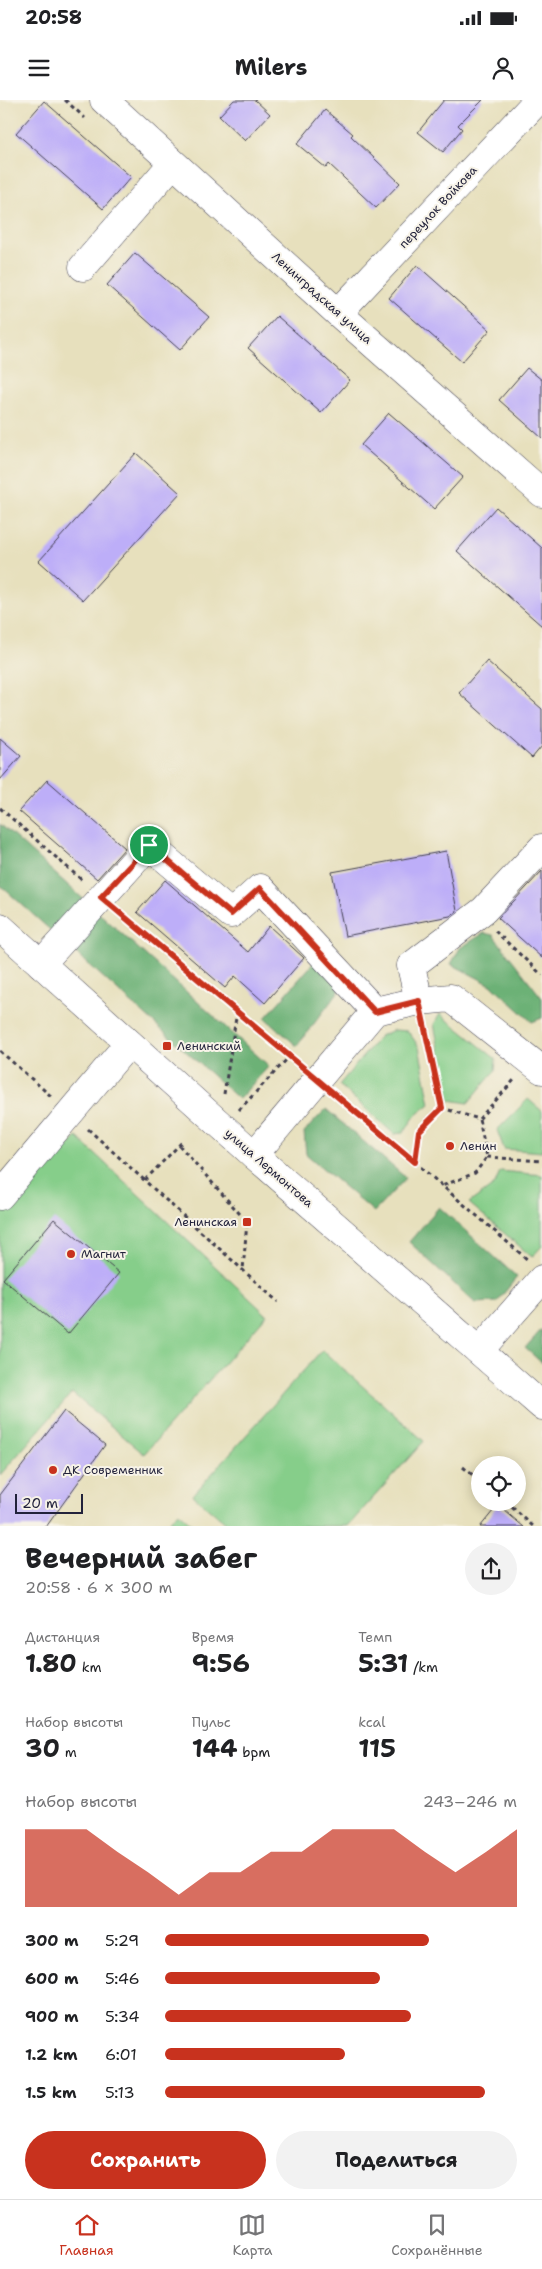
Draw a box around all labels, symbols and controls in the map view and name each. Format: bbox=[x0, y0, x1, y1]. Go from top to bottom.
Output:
text: 20:58 bbox=[25, 5, 82, 30]
text: Milers bbox=[235, 53, 307, 82]
icon: menu bbox=[25, 54, 53, 82]
icon: person bbox=[489, 54, 517, 82]
street label: переулок Войкова bbox=[396, 162, 481, 252]
street label: Ленинградская улица bbox=[268, 249, 376, 348]
pin bbox=[128, 824, 170, 866]
icon: arrive bbox=[135, 831, 163, 859]
place label: Ленинский bbox=[177, 1038, 241, 1054]
marker: Ленинский bbox=[161, 1040, 173, 1052]
street label: улица Лермонтова bbox=[221, 1125, 317, 1211]
place label: Ленин bbox=[460, 1138, 497, 1154]
marker: Ленин bbox=[444, 1140, 456, 1152]
place label: Ленинская bbox=[174, 1214, 237, 1230]
marker: Ленинская bbox=[241, 1216, 253, 1228]
place label: Магнит bbox=[81, 1246, 127, 1262]
marker: Магнит bbox=[65, 1248, 77, 1260]
map controls bbox=[471, 1456, 526, 1511]
button: locate bbox=[471, 1456, 526, 1511]
place label: ДК Современник bbox=[63, 1462, 163, 1478]
marker: ДК Современник bbox=[47, 1464, 59, 1476]
scale bar bbox=[15, 1492, 82, 1515]
text: 20 m bbox=[22, 1494, 58, 1512]
text: Вечерний забег bbox=[25, 1539, 257, 1577]
button: share bbox=[465, 1543, 517, 1595]
text: 20:58 · 6 × 300 m bbox=[25, 1577, 172, 1598]
text: Дистанция bbox=[25, 1628, 100, 1646]
text: Время bbox=[192, 1628, 234, 1646]
text: Темп bbox=[358, 1628, 392, 1646]
text: 1.80 bbox=[25, 1646, 77, 1680]
text: 9:56 bbox=[192, 1646, 250, 1680]
text: 5:31 bbox=[358, 1646, 408, 1680]
text: km bbox=[77, 1658, 101, 1676]
text: /km bbox=[408, 1658, 438, 1676]
text: Набор высоты bbox=[25, 1713, 123, 1731]
text: Пульс bbox=[192, 1713, 231, 1731]
text: kcal bbox=[358, 1713, 386, 1731]
text: 30 bbox=[25, 1731, 60, 1765]
text: 144 bbox=[192, 1731, 237, 1765]
text: 115 bbox=[358, 1731, 396, 1765]
text: m bbox=[60, 1743, 77, 1761]
text: bpm bbox=[237, 1743, 270, 1761]
text: Набор высоты bbox=[25, 1791, 137, 1812]
text: 243–246 m bbox=[423, 1791, 517, 1812]
text: 300 m bbox=[25, 1930, 79, 1951]
text: 5:29 bbox=[105, 1930, 139, 1951]
text: 600 m bbox=[25, 1968, 79, 1989]
text: 5:46 bbox=[105, 1968, 140, 1989]
text: 900 m bbox=[25, 2006, 79, 2027]
text: 5:34 bbox=[105, 2006, 140, 2027]
text: 1.2 km bbox=[25, 2044, 78, 2065]
text: 6:01 bbox=[105, 2044, 137, 2065]
text: 1.5 km bbox=[25, 2082, 77, 2103]
text: 5:13 bbox=[105, 2082, 135, 2103]
button: Сохранить bbox=[25, 2131, 266, 2189]
button: Поделиться bbox=[276, 2131, 517, 2189]
tab: Главная bbox=[59, 2211, 114, 2259]
tab: Карта bbox=[232, 2211, 272, 2259]
tab: Сохранённые bbox=[391, 2211, 483, 2259]

